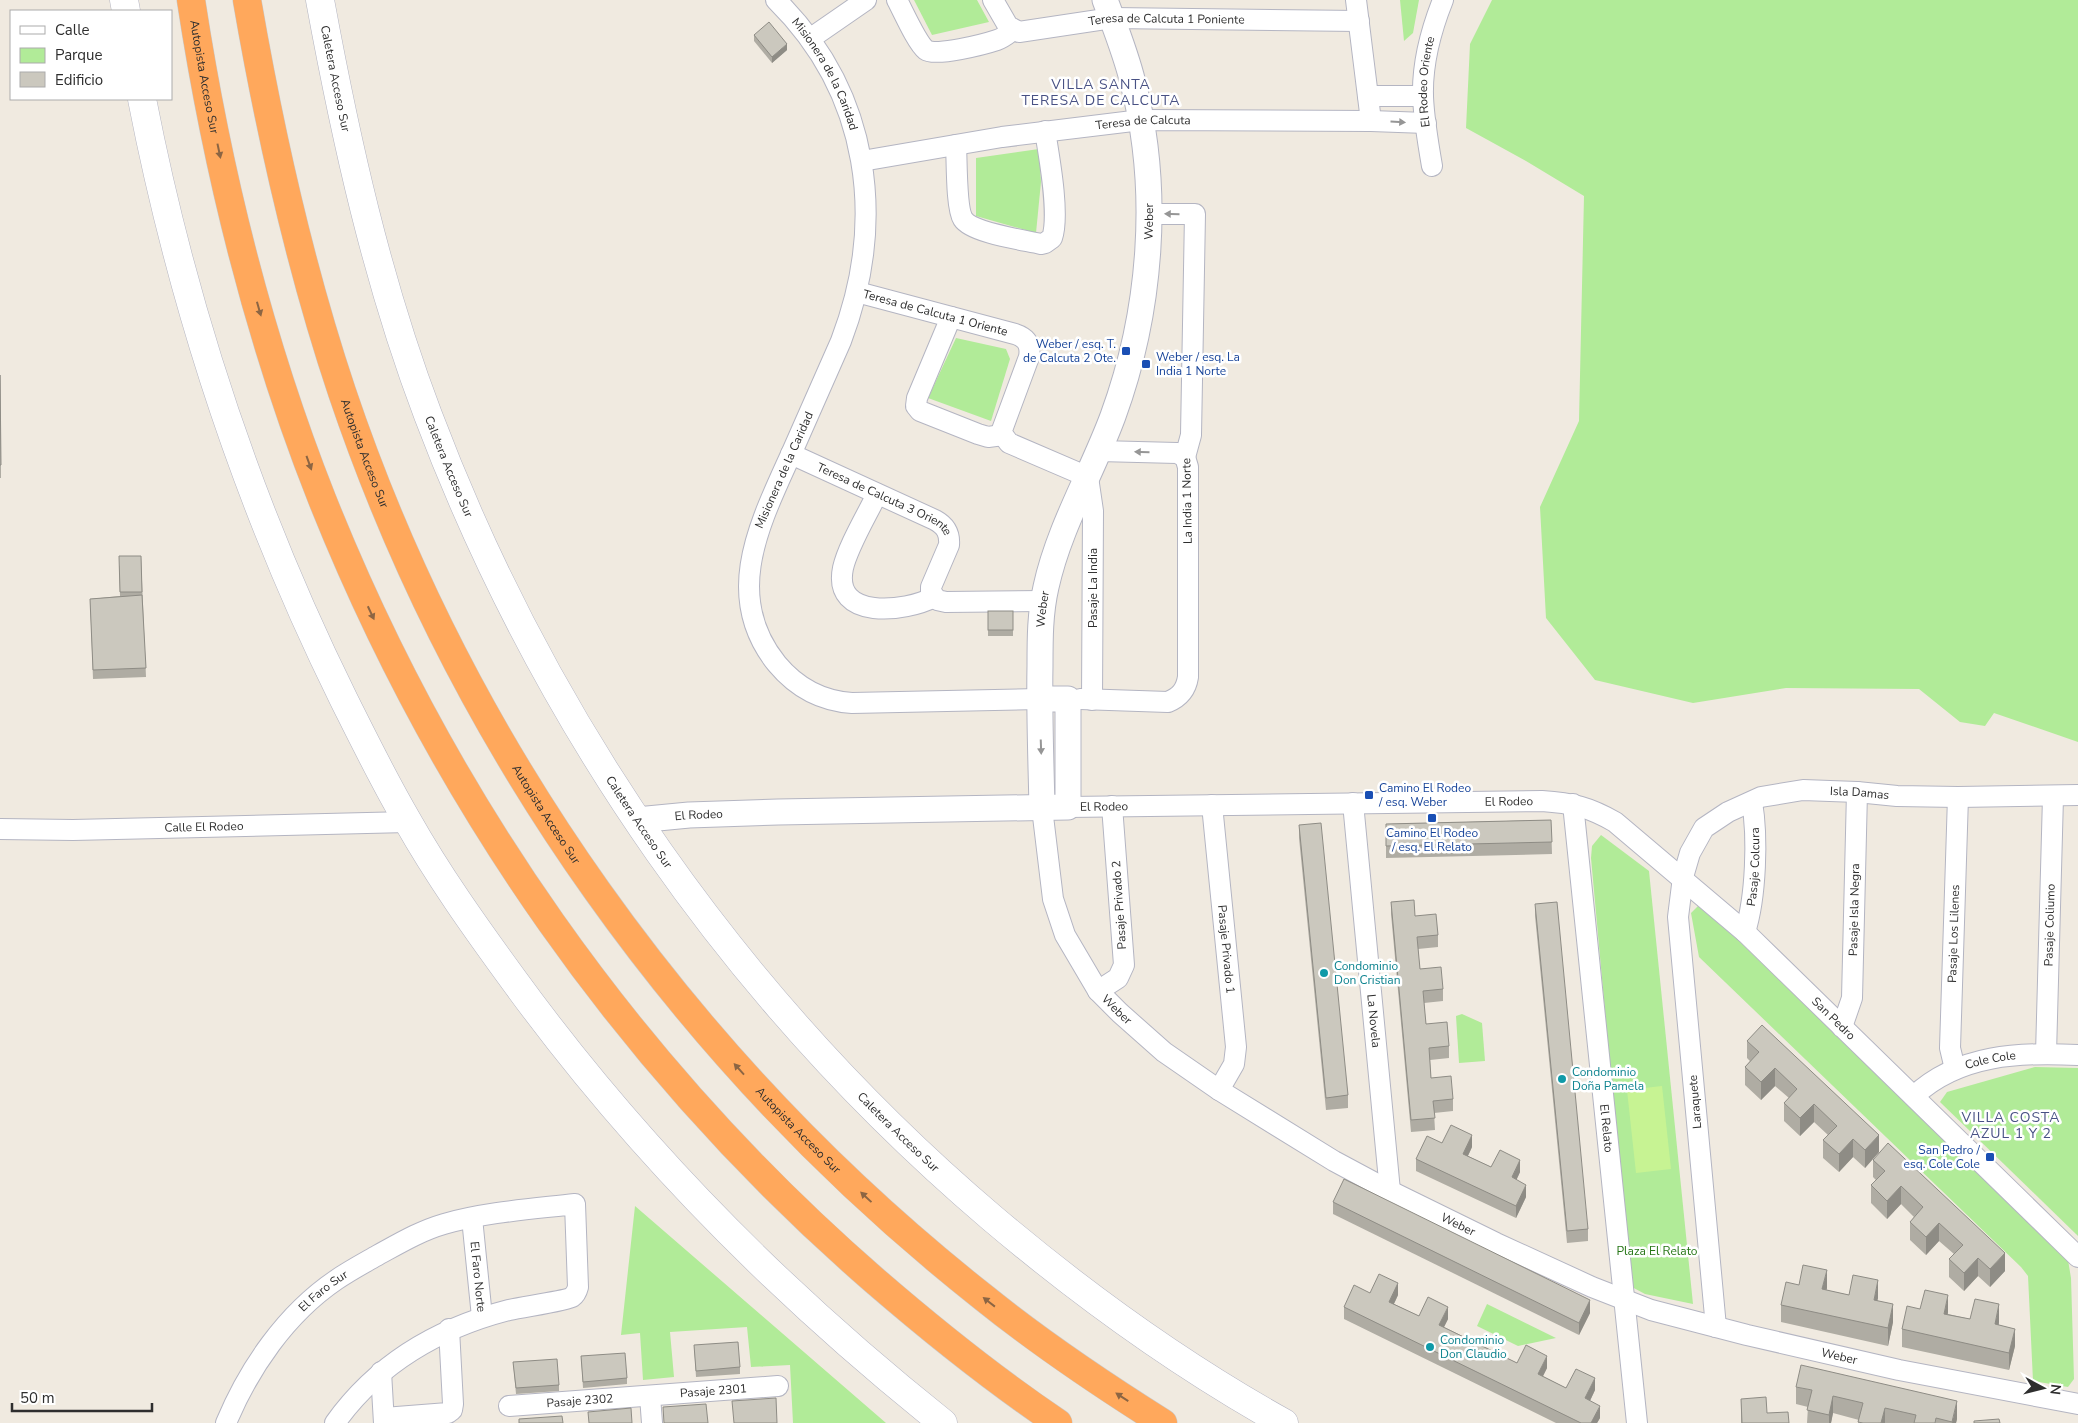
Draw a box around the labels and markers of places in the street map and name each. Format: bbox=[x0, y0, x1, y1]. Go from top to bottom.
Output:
place label: Weber / esq. T. de Calcuta 2 Ote. bbox=[1023, 336, 1116, 366]
marker: Weber / esq. T. de Calcuta 2 Ote. bbox=[1120, 345, 1132, 357]
place label: Weber / esq. La India 1 Norte bbox=[1156, 349, 1240, 379]
marker: Weber / esq. La India 1 Norte bbox=[1140, 358, 1152, 370]
place label: Camino El Rodeo / esq. Weber bbox=[1378, 780, 1471, 810]
marker: Camino El Rodeo / esq. Weber bbox=[1363, 789, 1375, 801]
marker: Camino El Rodeo / esq. El Relato bbox=[1426, 812, 1438, 824]
place label: Camino El Rodeo / esq. El Relato bbox=[1386, 825, 1478, 855]
place label: Condominio Don Cristian bbox=[1334, 958, 1401, 988]
marker: Condominio Don Cristian bbox=[1318, 967, 1330, 979]
place label: Condominio Doña Pamela bbox=[1572, 1064, 1644, 1094]
marker: Condominio Doña Pamela bbox=[1556, 1073, 1568, 1085]
place label: San Pedro / esq. Cole Cole bbox=[1904, 1142, 1981, 1172]
marker: San Pedro / esq. Cole Cole bbox=[1984, 1151, 1996, 1163]
place label: Condominio Don Claudio bbox=[1440, 1332, 1507, 1362]
marker: Condominio Don Claudio bbox=[1424, 1341, 1436, 1353]

